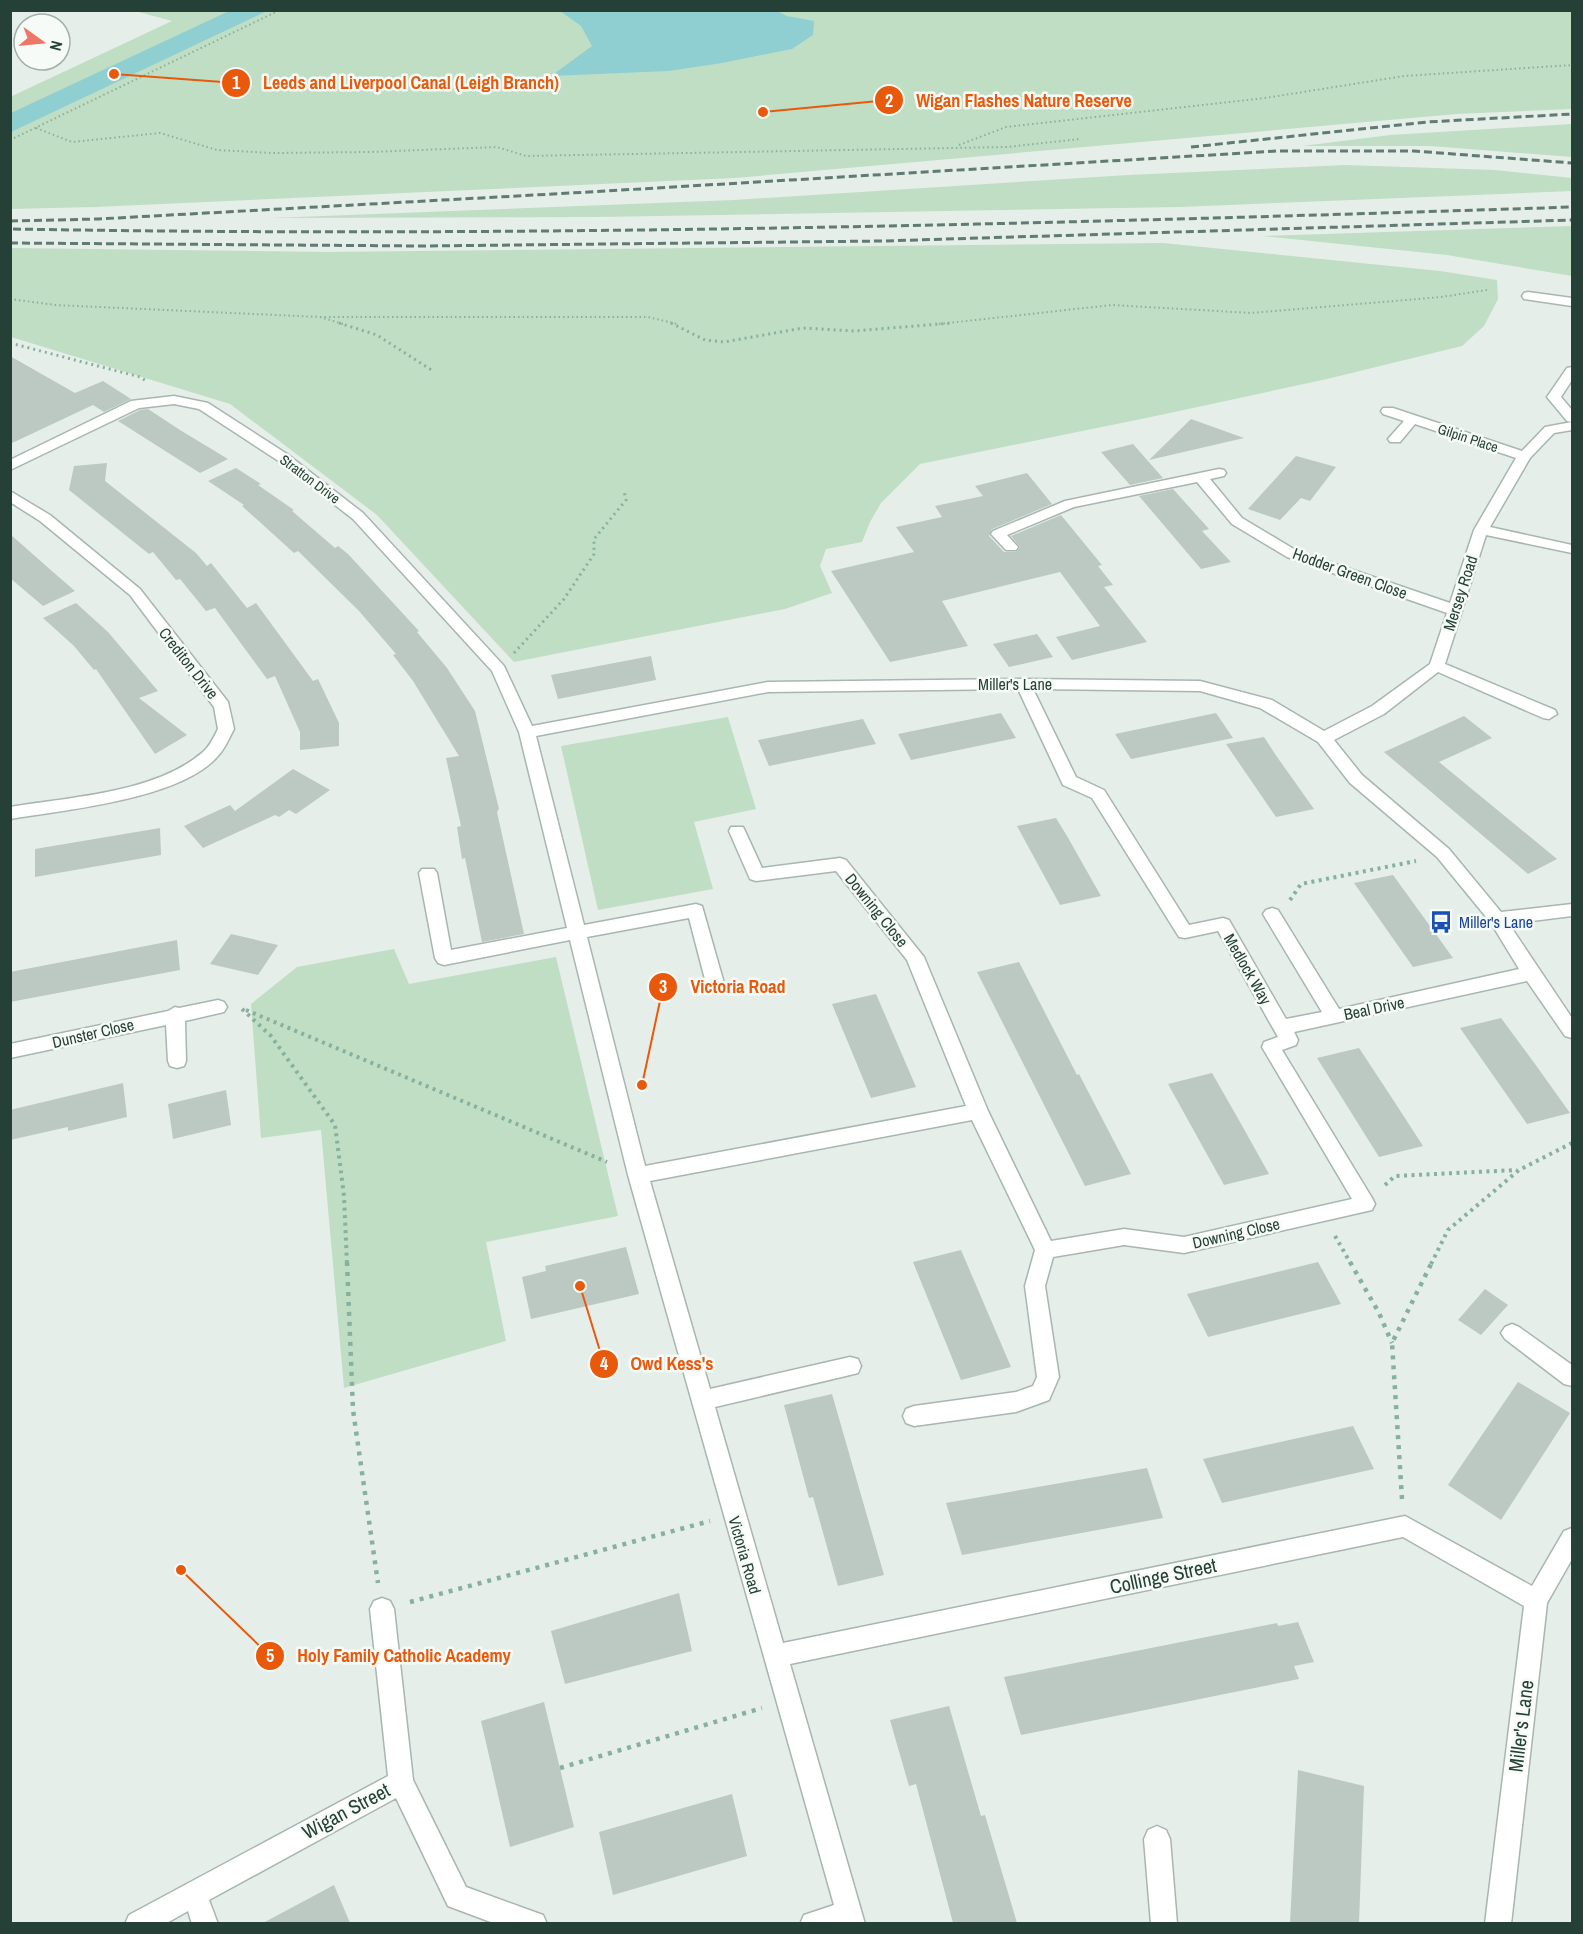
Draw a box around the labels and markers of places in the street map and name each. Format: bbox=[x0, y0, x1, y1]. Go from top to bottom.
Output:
callout: Leeds and Liverpool Canal (Leigh Branch) bbox=[221, 65, 571, 101]
callout: Wigan Flashes Nature Reserve bbox=[874, 82, 1143, 118]
bus stop icon: Miller's Lane bbox=[1428, 909, 1454, 935]
place label: Miller's Lane bbox=[1459, 911, 1533, 933]
callout: Victoria Road bbox=[648, 969, 797, 1005]
callout: Owd Kess's bbox=[589, 1346, 726, 1382]
callout: Holy Family Catholic Academy bbox=[255, 1638, 523, 1674]

